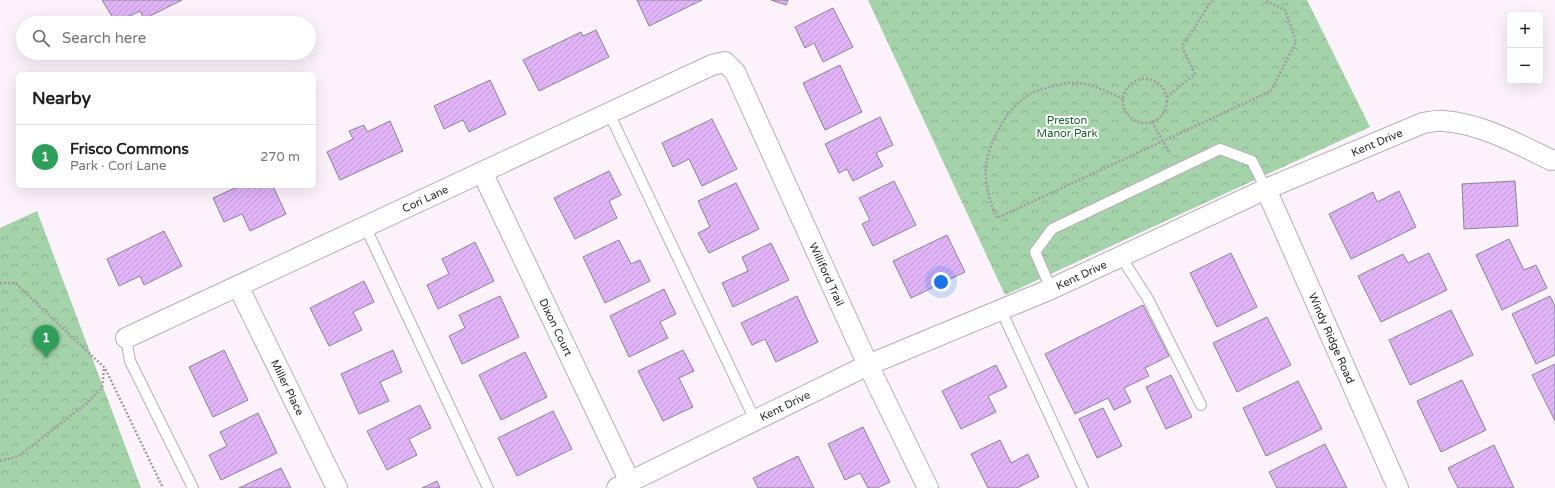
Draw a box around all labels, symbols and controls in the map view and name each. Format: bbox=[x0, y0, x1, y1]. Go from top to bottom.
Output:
map controls bbox=[1507, 12, 1543, 84]
button: + bbox=[1507, 12, 1543, 48]
search box bbox=[16, 16, 316, 60]
icon: search bbox=[30, 27, 52, 49]
text: Search here bbox=[62, 29, 146, 47]
button: − bbox=[1507, 48, 1543, 84]
text: Nearby bbox=[32, 88, 91, 109]
park label: Preston Manor Park bbox=[1037, 114, 1097, 140]
street label: Kent Drive bbox=[1349, 126, 1405, 159]
text: Frisco Commons bbox=[70, 140, 189, 158]
text: 1 bbox=[41, 149, 49, 165]
text: 270 m bbox=[260, 149, 300, 165]
text: Park · Cori Lane bbox=[70, 158, 166, 174]
street label: Cori Lane bbox=[400, 183, 451, 215]
street label: Williford Trail bbox=[806, 241, 846, 308]
street label: Kent Drive bbox=[1054, 258, 1109, 293]
your location bbox=[931, 272, 951, 292]
street label: Windy Ridge Road bbox=[1306, 291, 1357, 386]
street label: Dixon Court bbox=[536, 297, 575, 358]
pin: 1 bbox=[33, 325, 59, 358]
street label: Miller Place bbox=[268, 358, 306, 418]
street label: Kent Drive bbox=[758, 388, 812, 424]

